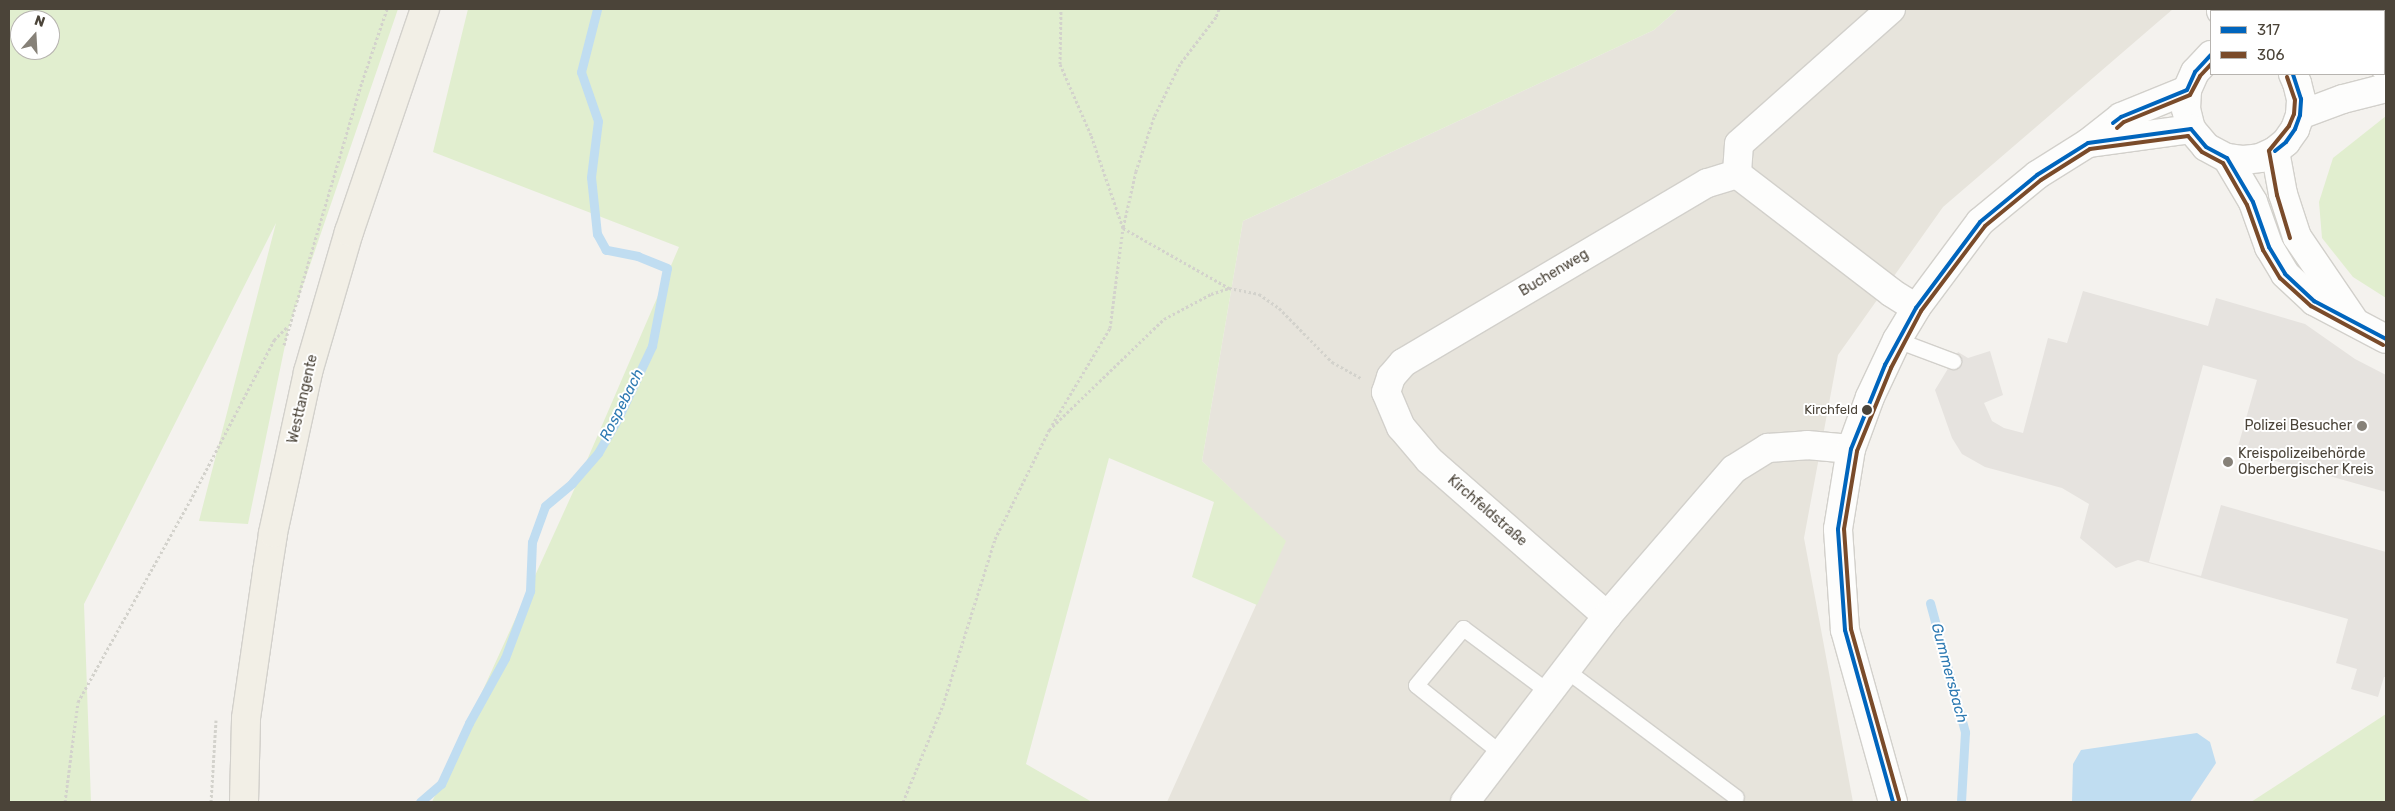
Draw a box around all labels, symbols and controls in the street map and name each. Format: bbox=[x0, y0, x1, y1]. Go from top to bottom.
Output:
north arrow bbox=[10, 10, 60, 60]
legend bbox=[2210, 10, 2385, 75]
text: N bbox=[32, 12, 47, 31]
text: 317 bbox=[2257, 21, 2280, 39]
text: 306 bbox=[2257, 46, 2285, 64]
street label: Buchenweg bbox=[1516, 246, 1592, 300]
street label: Westtangente bbox=[285, 353, 321, 445]
water label: Rospebach bbox=[596, 366, 648, 444]
place label: Kirchfeld bbox=[1804, 402, 1858, 418]
marker: Kirchfeld bbox=[1862, 405, 1872, 415]
place label: Polizei Besucher bbox=[2244, 418, 2352, 434]
marker: Polizei Besucher bbox=[2356, 420, 2368, 432]
place label: Kreispolizeibehörde Oberbergischer Kreis bbox=[2238, 446, 2374, 478]
marker: Kreispolizeibehörde Oberbergischer Kreis bbox=[2222, 456, 2234, 468]
street label: Kirchfeldstraße bbox=[1444, 472, 1530, 550]
water label: Gummersbach bbox=[1927, 621, 1971, 725]

